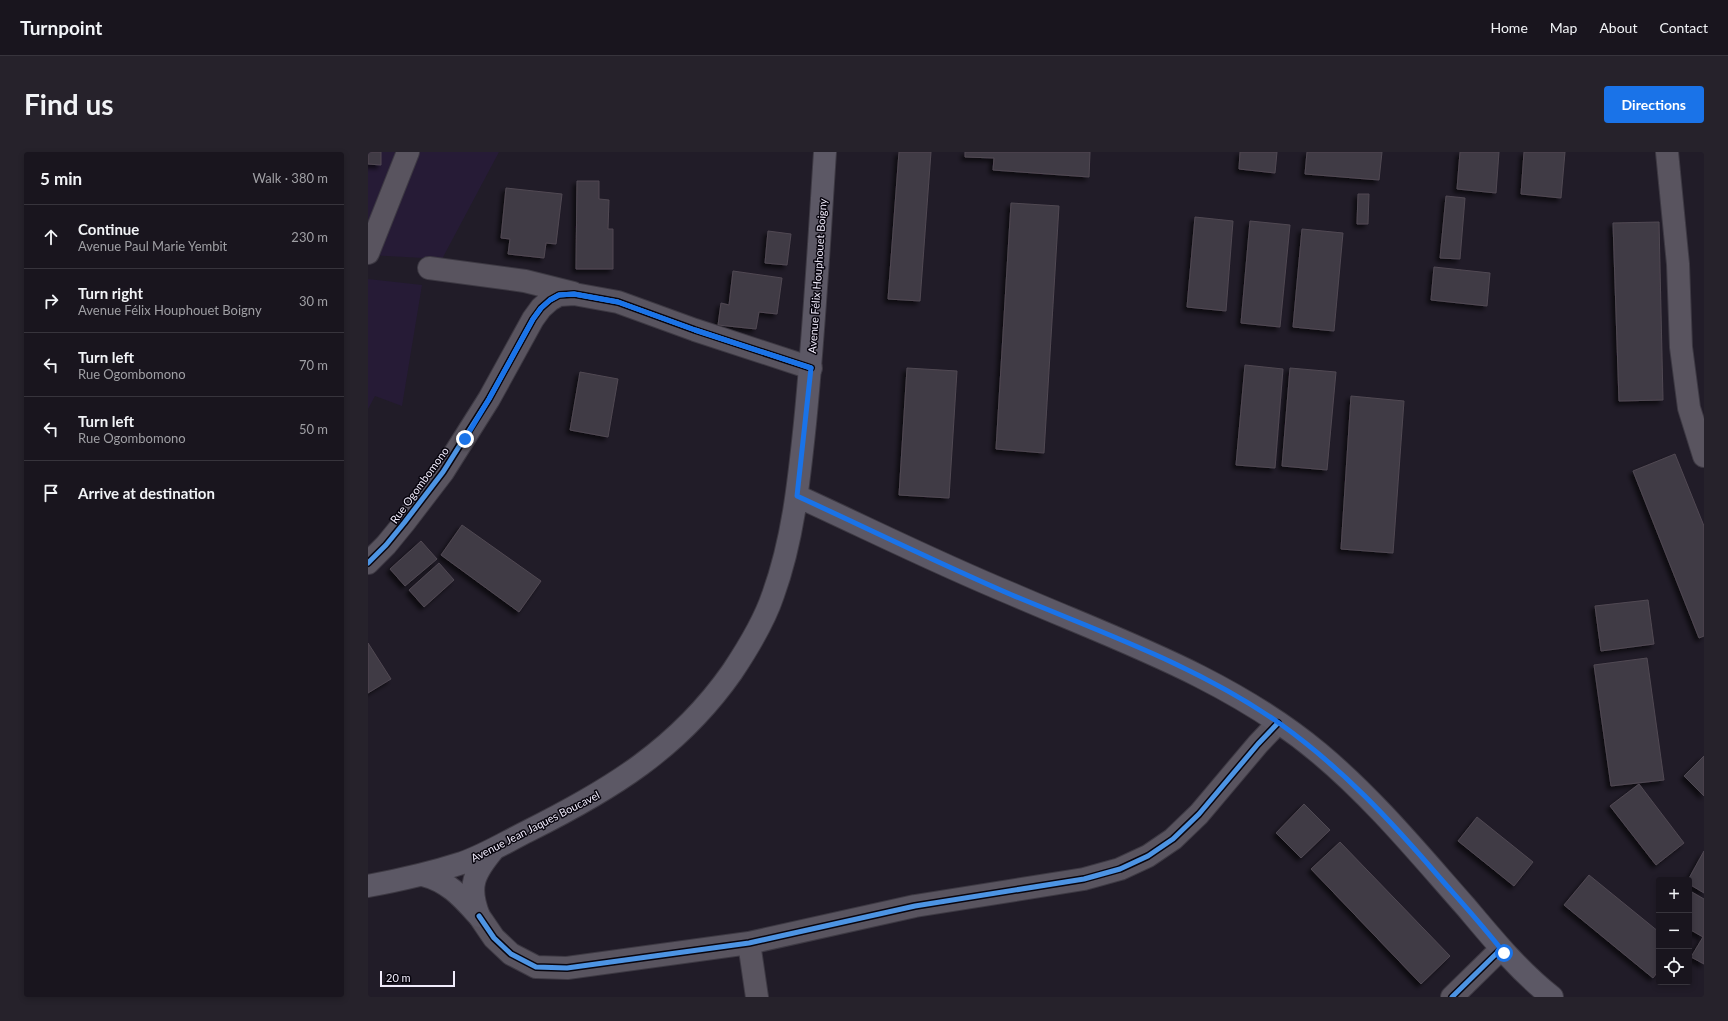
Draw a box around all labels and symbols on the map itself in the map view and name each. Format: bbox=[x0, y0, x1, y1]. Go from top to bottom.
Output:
street label: Avenue Félix Houphouet Boigny bbox=[805, 198, 829, 354]
route end bbox=[456, 430, 474, 448]
street label: Rue Ogombomono bbox=[387, 444, 451, 526]
street label: Avenue Jean Jaques Boucavel bbox=[468, 788, 602, 864]
route start bbox=[1495, 944, 1513, 962]
scale bar bbox=[380, 969, 455, 988]

